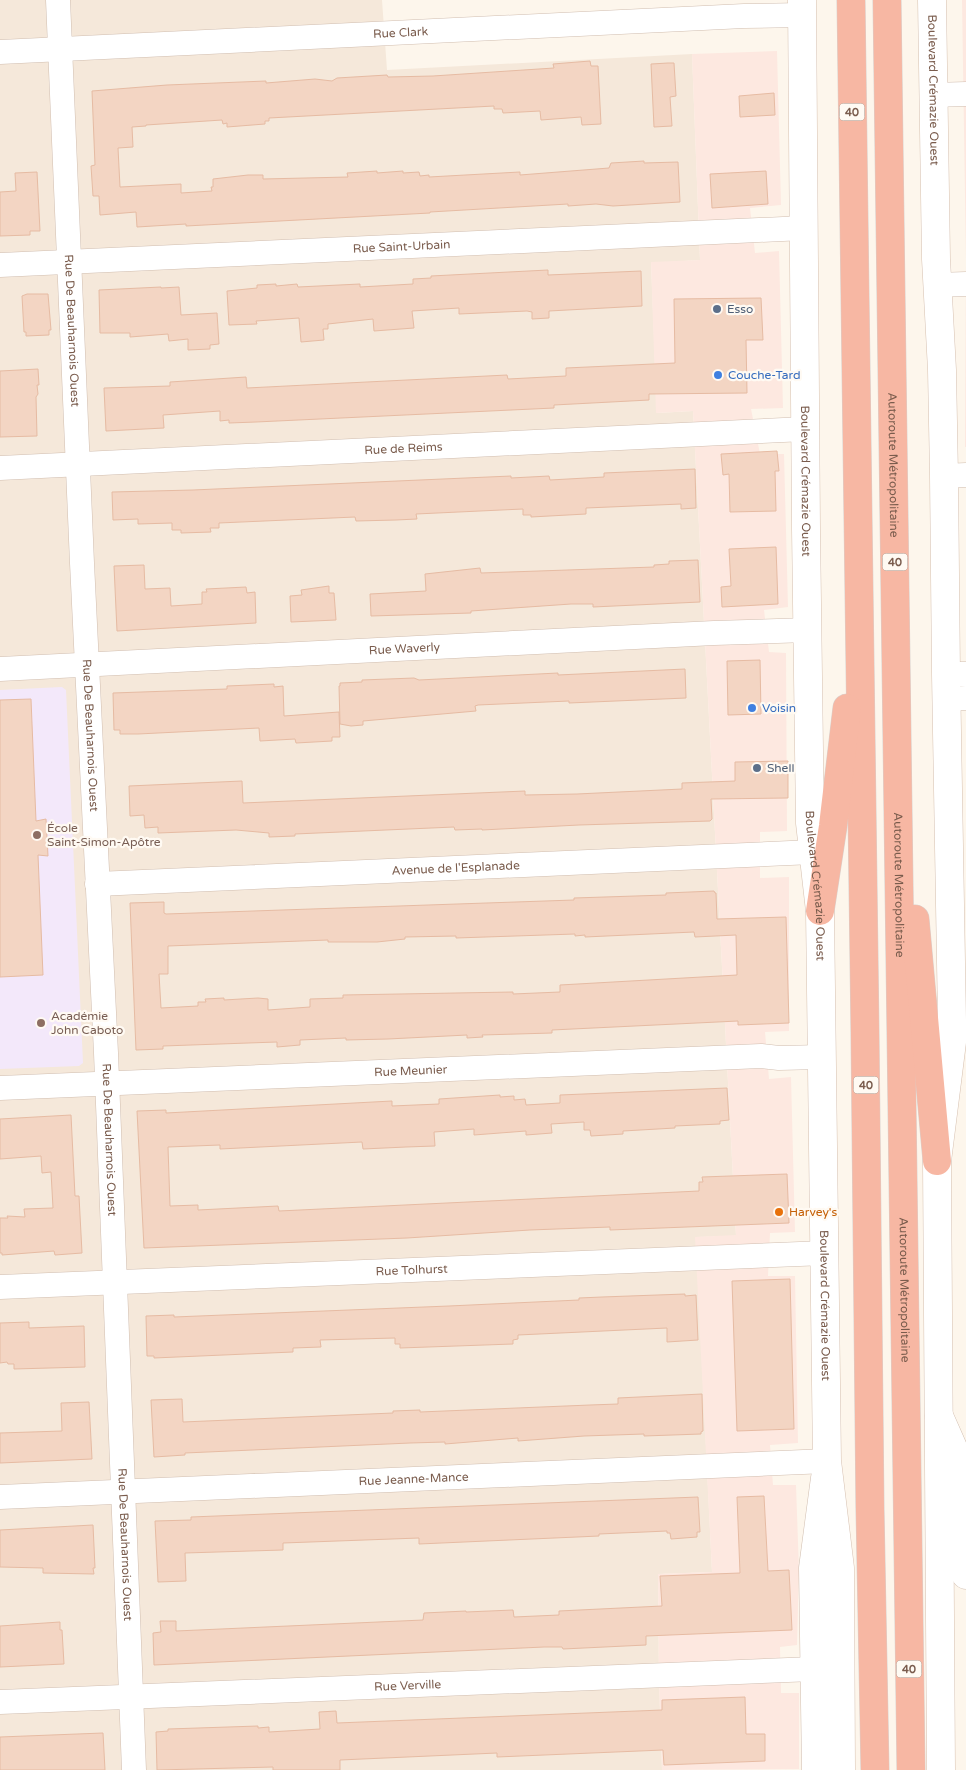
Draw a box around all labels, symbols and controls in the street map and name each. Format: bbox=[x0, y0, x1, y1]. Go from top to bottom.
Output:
street label: Boulevard Crémazie Ouest bbox=[925, 14, 942, 166]
street label: Rue Clark bbox=[373, 24, 429, 41]
road number: 40 bbox=[840, 104, 864, 120]
street label: Rue Saint-Urbain bbox=[352, 237, 451, 256]
street label: Rue De Beauharnois Ouest bbox=[62, 254, 82, 408]
place label: Esso bbox=[727, 302, 753, 316]
marker: Esso bbox=[711, 303, 723, 315]
place label: Couche-Tard bbox=[728, 368, 800, 382]
marker: Couche-Tard bbox=[712, 369, 724, 381]
street label: Autoroute Métropolitaine bbox=[885, 392, 901, 538]
street label: Boulevard Crémazie Ouest bbox=[798, 405, 813, 557]
street label: Rue de Reims bbox=[364, 440, 443, 457]
road number: 40 bbox=[882, 554, 908, 570]
street label: Rue Waverly bbox=[369, 640, 441, 657]
street label: Rue De Beauharnois Ouest bbox=[80, 659, 101, 812]
place label: Voisin bbox=[762, 701, 796, 715]
marker: Voisin bbox=[746, 702, 758, 714]
place label: Shell bbox=[767, 761, 794, 775]
marker: Shell bbox=[751, 762, 763, 774]
street label: Boulevard Crémazie Ouest bbox=[803, 810, 828, 961]
street label: Autoroute Métropolitaine bbox=[891, 812, 907, 958]
place label: École Saint-Simon-Apôtre bbox=[47, 821, 161, 849]
marker: École Saint-Simon-Apôtre bbox=[31, 829, 43, 841]
street label: Avenue de l'Esplanade bbox=[391, 858, 520, 878]
place label: Académie John Caboto bbox=[51, 1009, 123, 1037]
marker: Académie John Caboto bbox=[35, 1017, 47, 1029]
street label: Rue Meunier bbox=[374, 1062, 448, 1079]
street label: Rue De Beauharnois Ouest bbox=[99, 1063, 119, 1217]
road number: 40 bbox=[854, 1076, 878, 1094]
place label: Harvey's bbox=[789, 1205, 838, 1219]
marker: Harvey's bbox=[773, 1206, 785, 1218]
street label: Autoroute Métropolitaine bbox=[897, 1217, 912, 1363]
street label: Boulevard Crémazie Ouest bbox=[817, 1230, 833, 1381]
street label: Rue Tolhurst bbox=[375, 1262, 448, 1279]
street label: Rue De Beauharnois Ouest bbox=[115, 1468, 135, 1622]
street label: Rue Jeanne-Mance bbox=[358, 1470, 469, 1488]
road number: 40 bbox=[896, 1660, 922, 1678]
street label: Rue Verville bbox=[374, 1677, 442, 1694]

